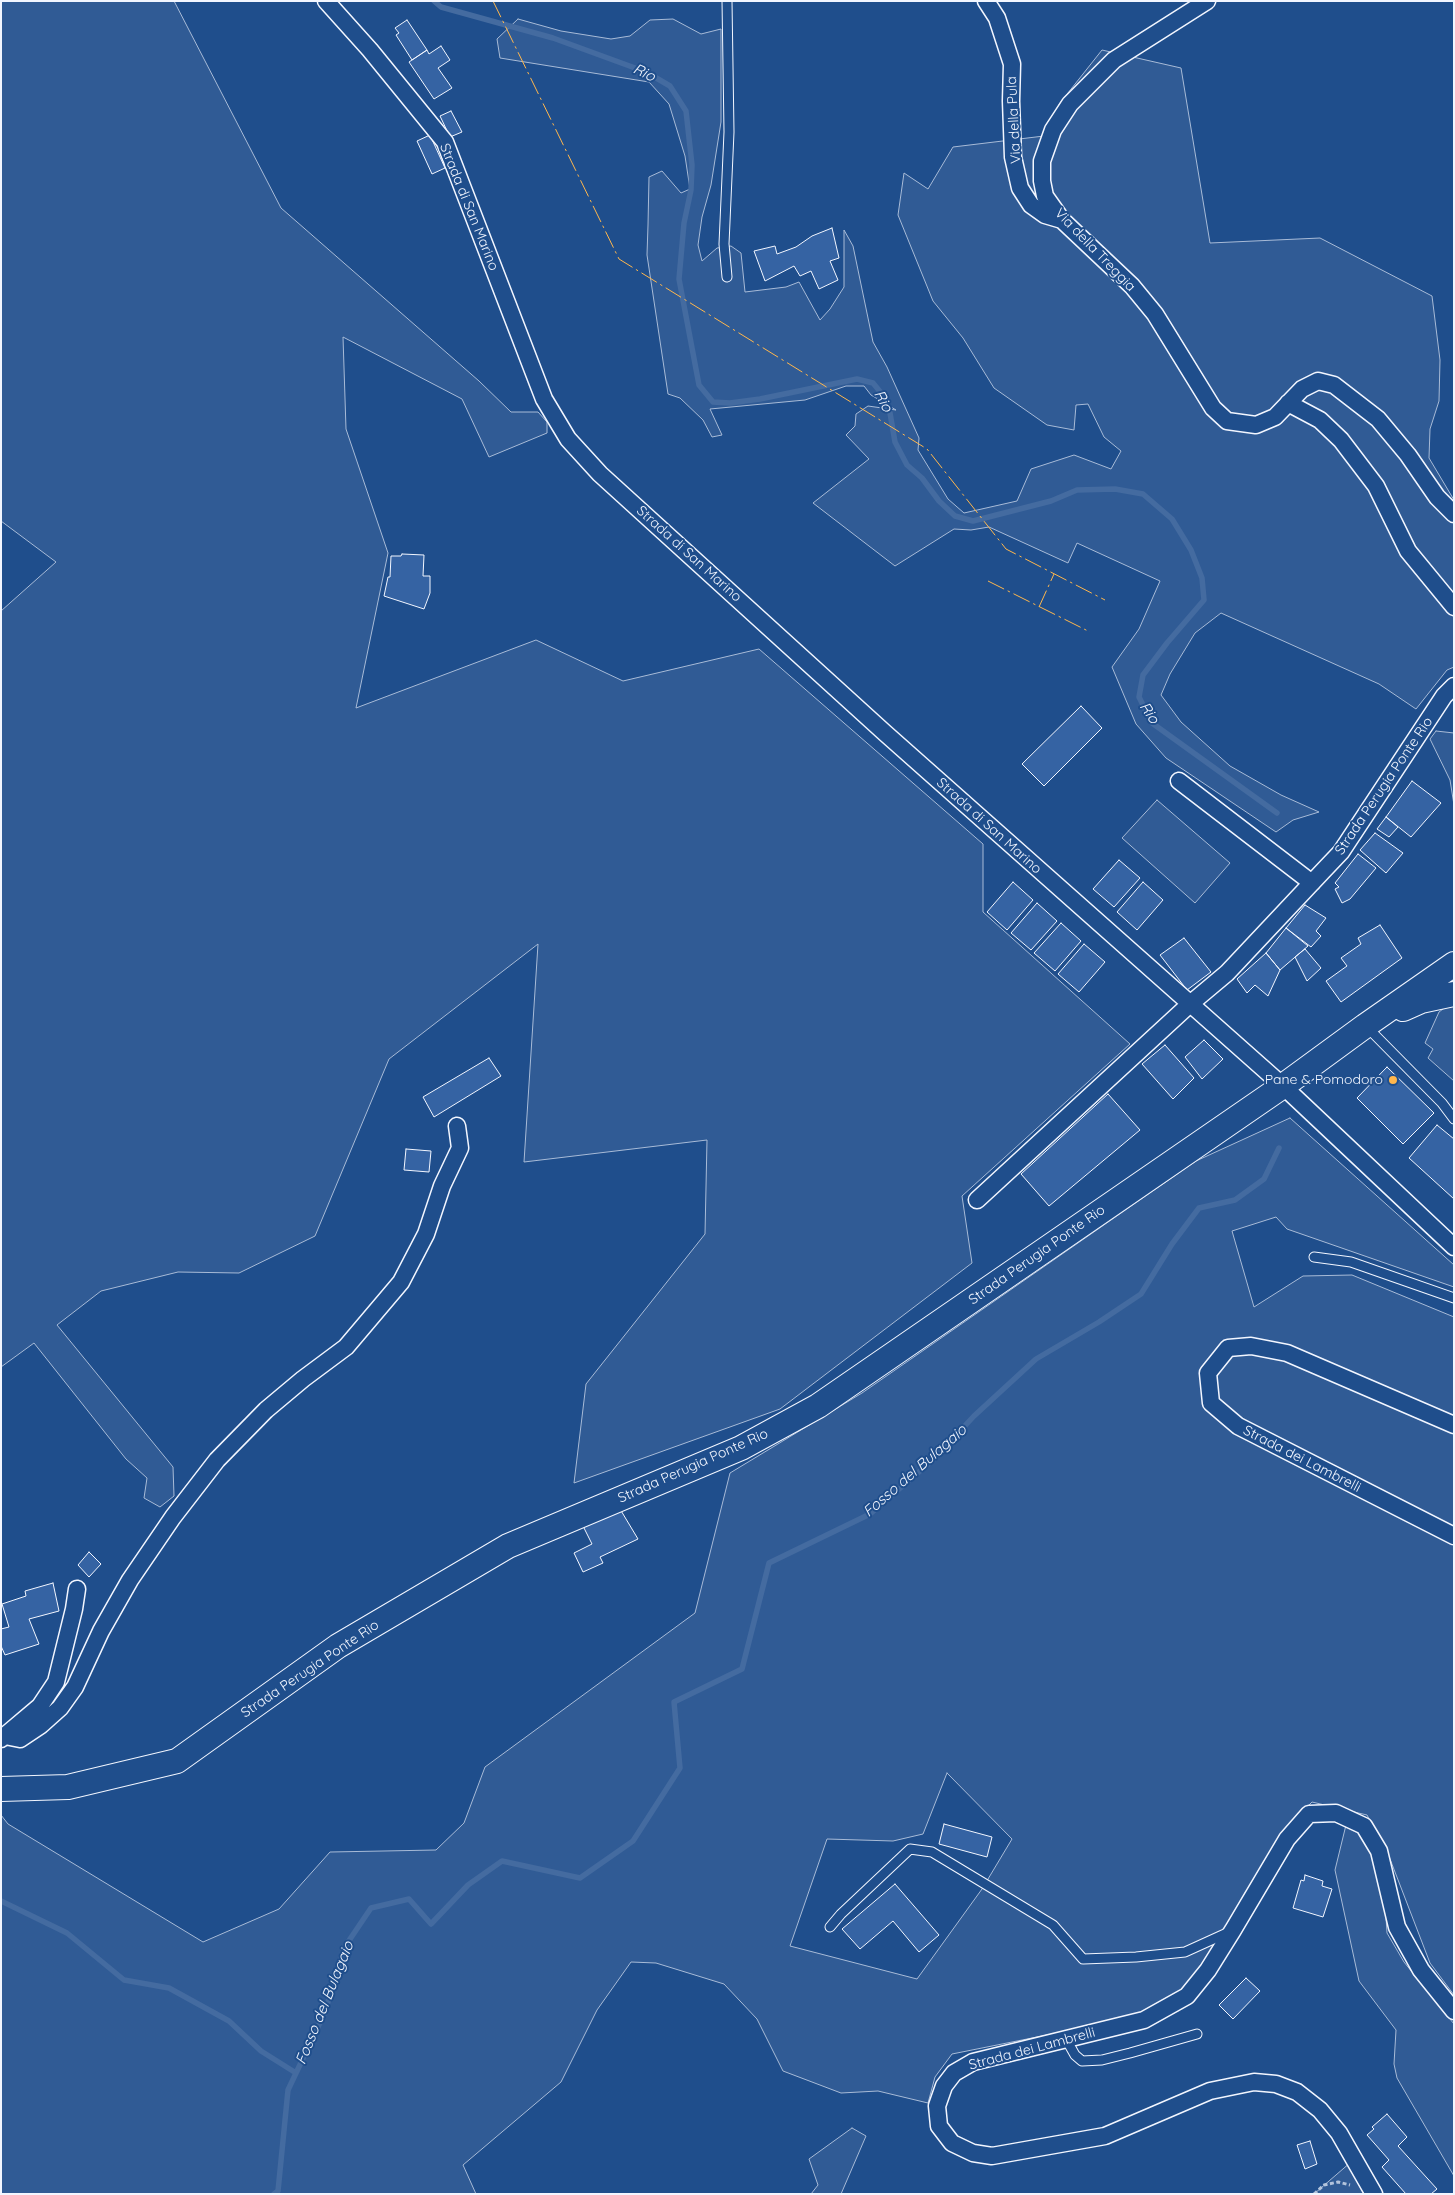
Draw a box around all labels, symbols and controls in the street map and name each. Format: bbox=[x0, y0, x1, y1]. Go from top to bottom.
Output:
water label: Rio bbox=[630, 60, 658, 86]
street label: Via della Pula bbox=[1003, 76, 1025, 164]
street label: Strada di San Marino bbox=[436, 141, 502, 273]
street label: Via della Treggia bbox=[1051, 205, 1139, 295]
water label: Rio bbox=[870, 387, 896, 415]
street label: Strada di San Marino bbox=[633, 502, 745, 606]
water label: Rio bbox=[1135, 699, 1163, 727]
street label: Strada Perugia Ponte Rio bbox=[1332, 714, 1436, 858]
street label: Strada di San Marino bbox=[933, 774, 1045, 878]
place label: Pane & Pomodoro bbox=[1265, 1072, 1383, 1088]
marker: Pane & Pomodoro bbox=[1387, 1074, 1399, 1086]
street label: Strada Perugia Ponte Rio bbox=[966, 1202, 1108, 1308]
water label: Fosso del Bulagaio bbox=[860, 1421, 970, 1521]
street label: Strada dei Lambrelli bbox=[1240, 1422, 1364, 1496]
street label: Strada Perugia Ponte Rio bbox=[615, 1425, 771, 1507]
street label: Strada Perugia Ponte Rio bbox=[238, 1617, 382, 1721]
water label: Fosso del Bulagaio bbox=[292, 1939, 358, 2067]
street label: Strada dei Lambrelli bbox=[967, 2024, 1097, 2074]

